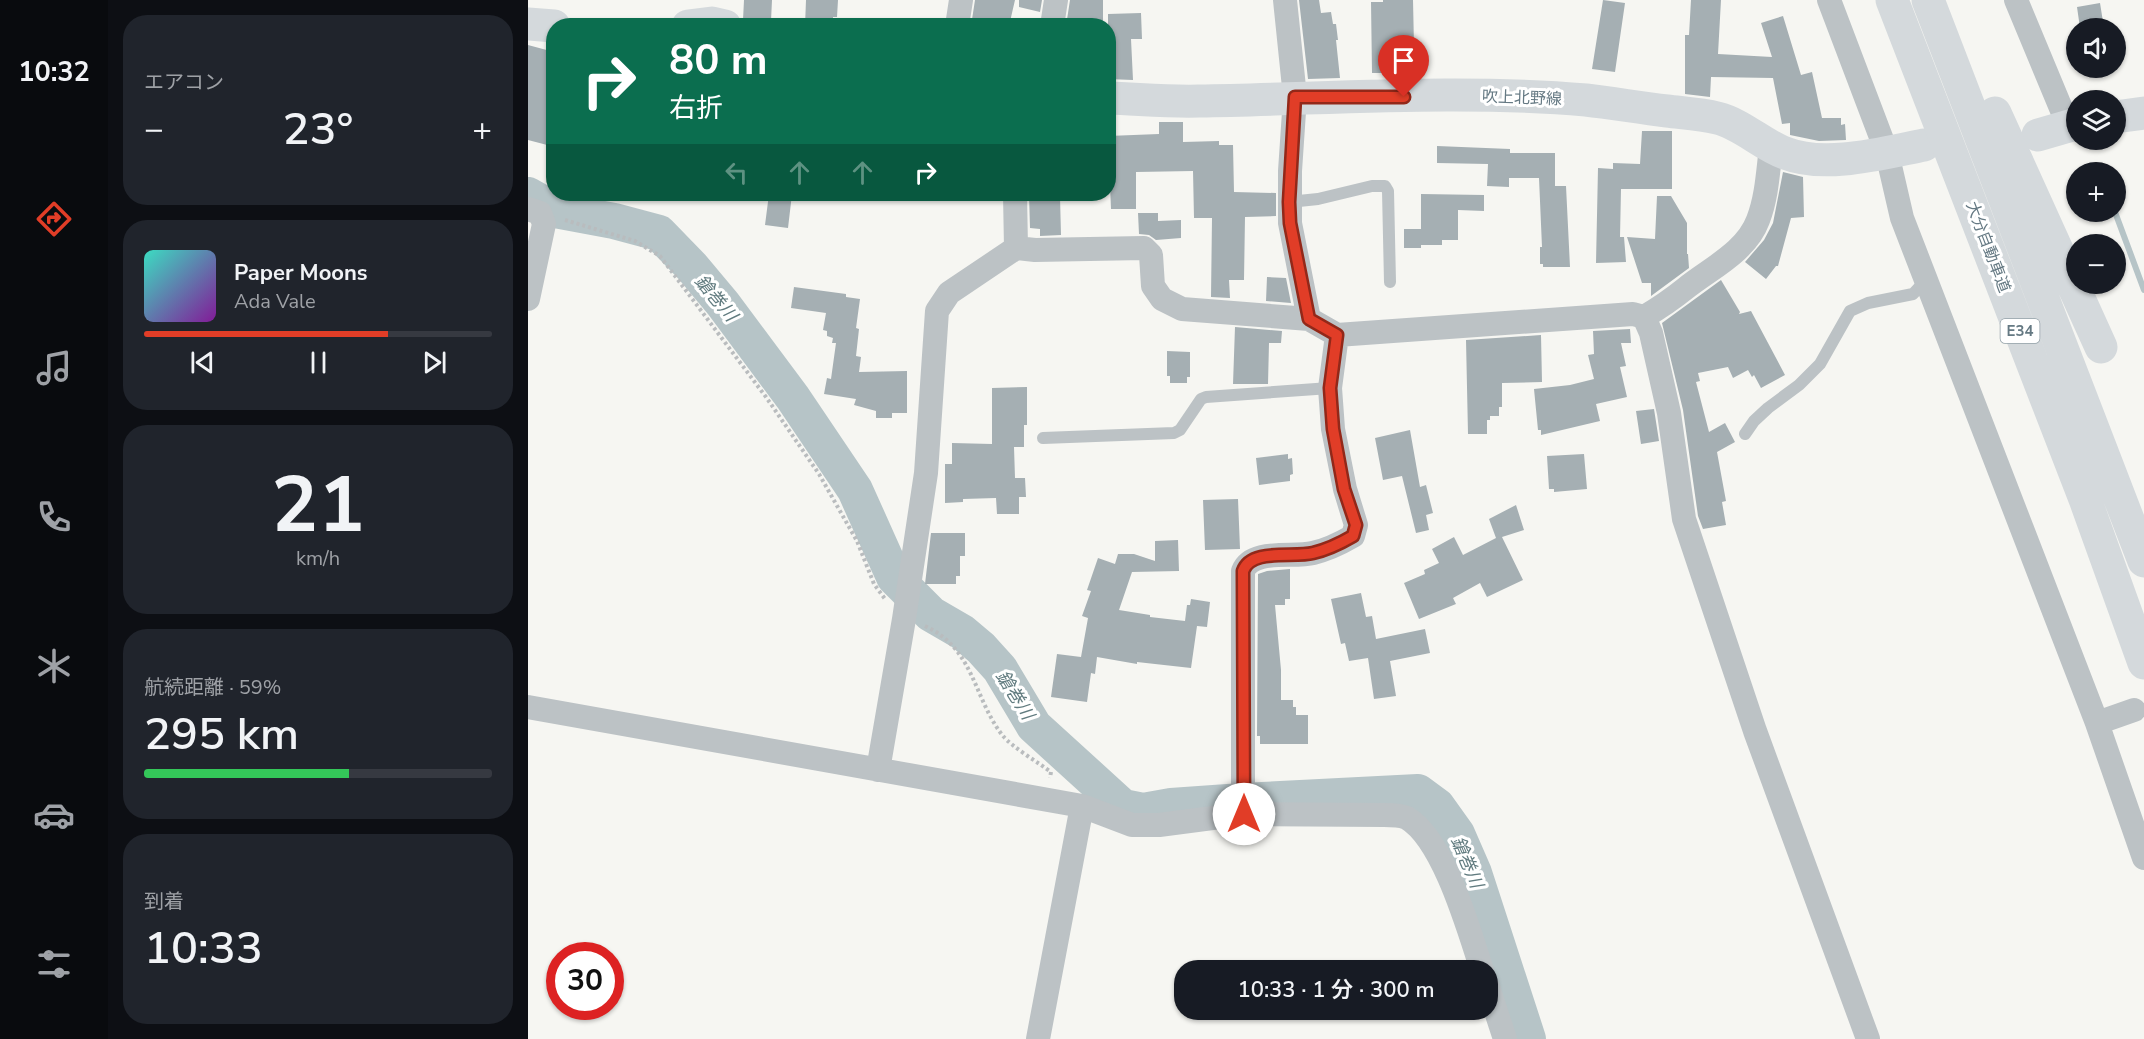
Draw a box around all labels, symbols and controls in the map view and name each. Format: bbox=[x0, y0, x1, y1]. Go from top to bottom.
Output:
map controls bbox=[2066, 18, 2126, 294]
button: sound bbox=[2066, 18, 2126, 78]
text: 80 m bbox=[669, 32, 768, 89]
pin bbox=[1378, 35, 1429, 97]
icon: right bbox=[570, 42, 648, 120]
icon: arrive bbox=[1387, 44, 1420, 77]
text: 10:32 bbox=[18, 54, 90, 91]
text: エアコン bbox=[144, 69, 224, 96]
street label: 吹上北野線 bbox=[1482, 86, 1562, 110]
text: 右折 bbox=[669, 90, 723, 127]
button: layers bbox=[2066, 90, 2126, 150]
text: 23° bbox=[283, 99, 353, 160]
text: − bbox=[144, 107, 164, 152]
text: + bbox=[472, 107, 492, 152]
icon: left bbox=[720, 156, 753, 189]
icon: ahead bbox=[783, 156, 816, 189]
icon: ahead bbox=[846, 156, 879, 189]
icon: right bbox=[909, 156, 942, 189]
button: + bbox=[2066, 162, 2126, 222]
icon: directions bbox=[33, 198, 75, 240]
street label: 大分自動車道 bbox=[1961, 198, 2015, 296]
button: − bbox=[2066, 234, 2126, 294]
text: Paper Moons bbox=[234, 258, 368, 288]
water label: 鎗巻川 bbox=[689, 270, 744, 328]
text: Ada Vale bbox=[234, 288, 316, 315]
road number: E34 bbox=[2000, 319, 2040, 343]
icon: previous bbox=[186, 346, 219, 379]
icon: pause bbox=[302, 346, 335, 379]
icon: next bbox=[418, 346, 451, 379]
icon: music bbox=[33, 347, 75, 389]
text: 21 bbox=[271, 452, 365, 559]
icon: phone bbox=[33, 496, 75, 538]
text: km/h bbox=[296, 545, 340, 572]
icon: climate bbox=[33, 645, 75, 687]
water label: 鎗巻川 bbox=[991, 666, 1041, 726]
text: 航続距離 · 59% bbox=[144, 674, 281, 701]
text: 295 km bbox=[144, 704, 299, 765]
position arrow bbox=[1212, 782, 1276, 846]
icon: car bbox=[33, 794, 75, 836]
water label: 鎗巻川 bbox=[1445, 832, 1489, 893]
text: 到着 bbox=[144, 888, 184, 915]
text: 10:33 bbox=[144, 918, 263, 979]
speed limit sign: 30 bbox=[546, 942, 624, 1020]
icon: filters bbox=[33, 943, 75, 985]
text: 10:33 · 1 分 · 300 m bbox=[1237, 975, 1435, 1005]

